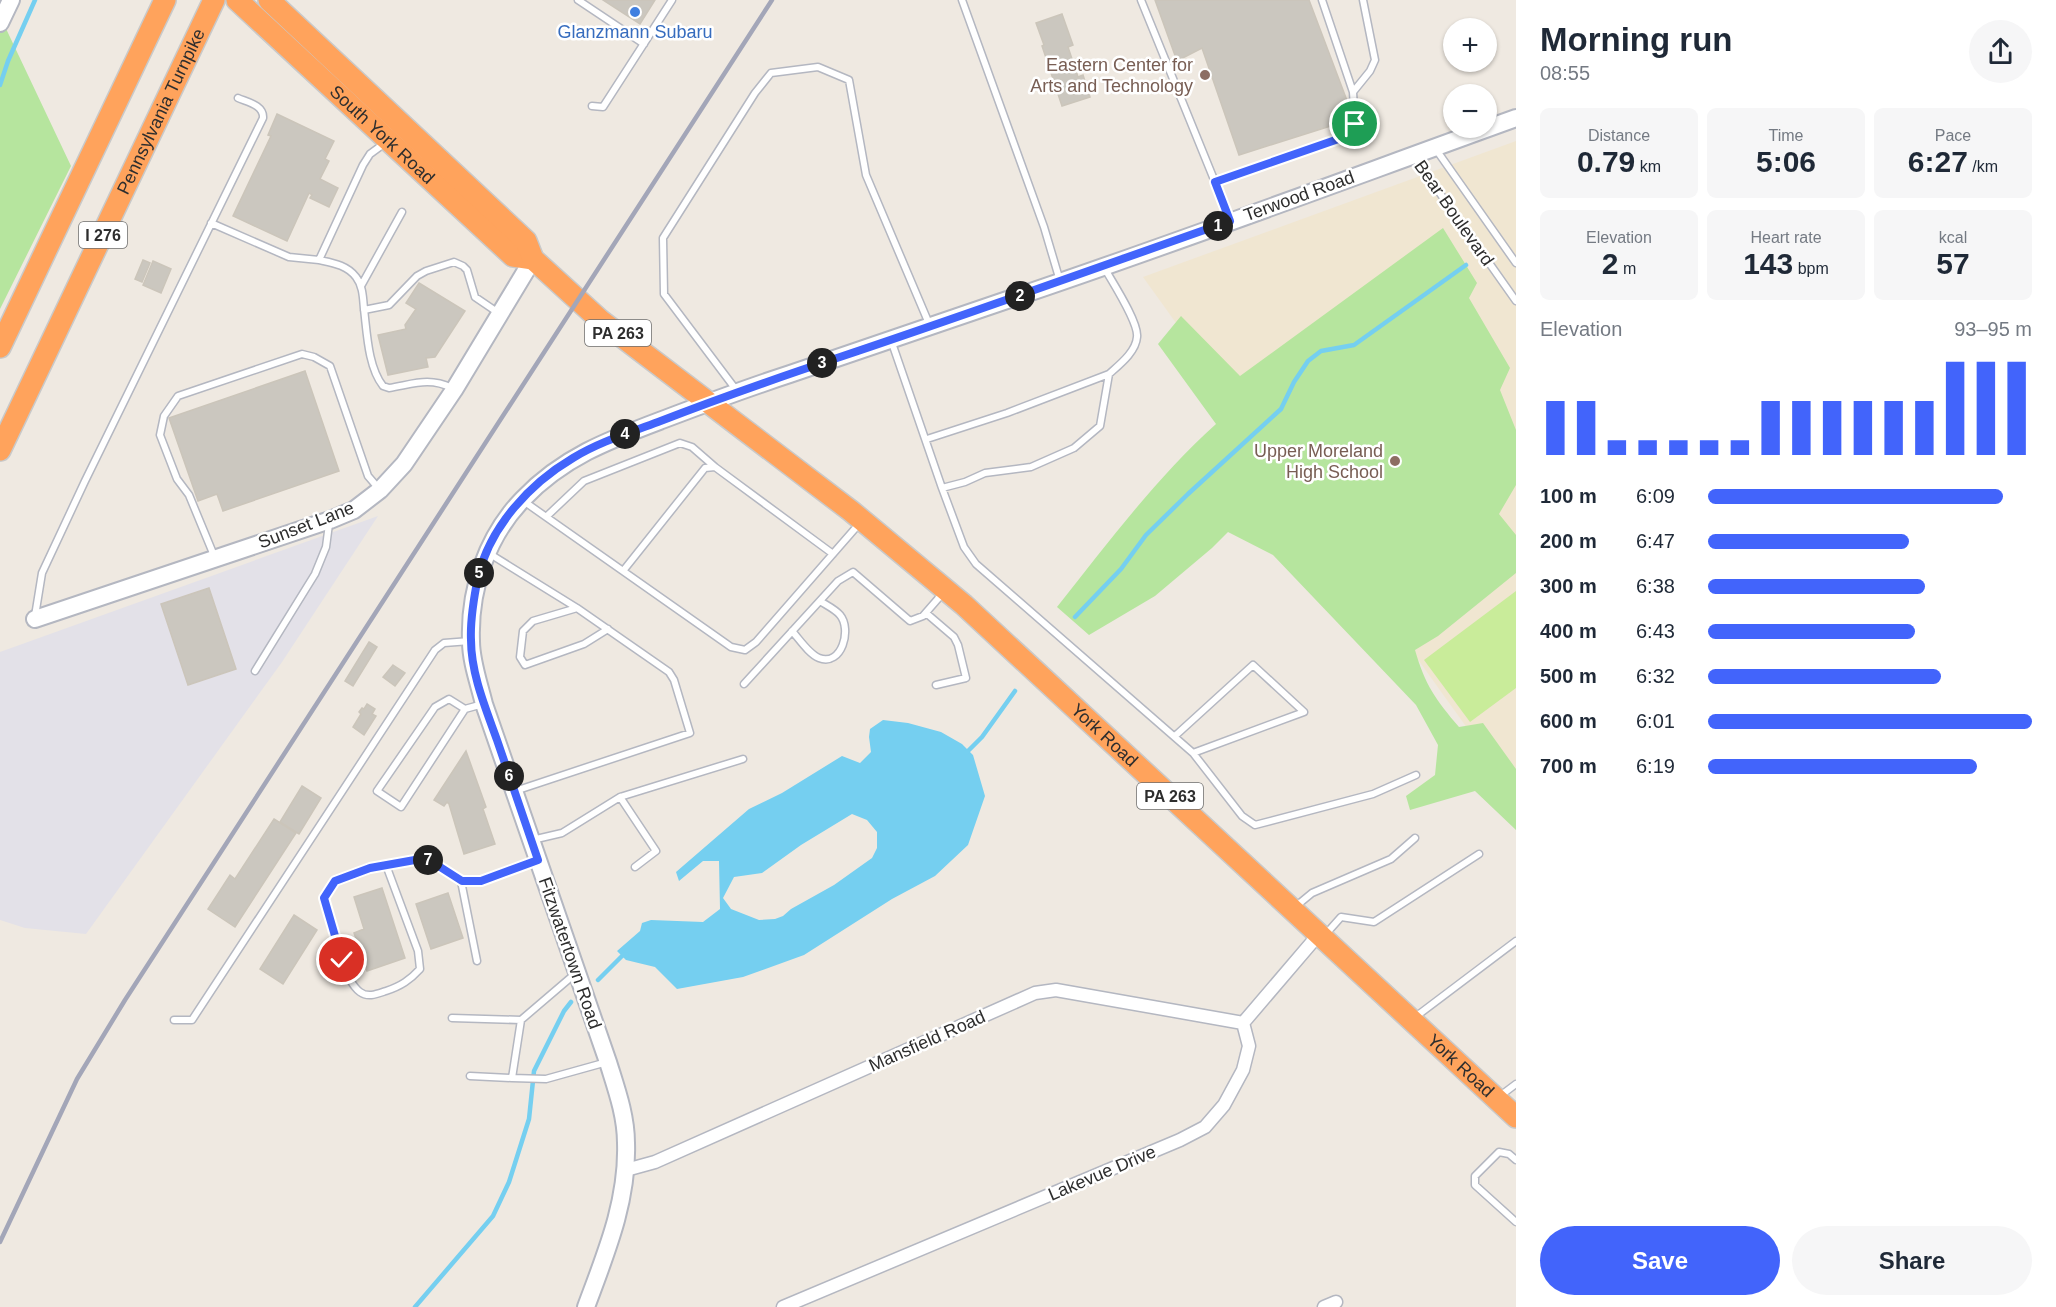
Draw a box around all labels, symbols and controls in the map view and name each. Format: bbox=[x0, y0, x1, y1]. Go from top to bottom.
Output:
marker: Glanzmann Subaru bbox=[628, 5, 642, 19]
map controls bbox=[1443, 18, 1497, 138]
button: + bbox=[1443, 18, 1497, 72]
button: share bbox=[1969, 20, 2032, 83]
text: Morning run bbox=[1540, 21, 1732, 58]
place label: Glanzmann Subaru bbox=[557, 22, 713, 42]
street label: Pennsylvania Turnpike bbox=[113, 25, 209, 197]
place label: Eastern Center for Arts and Technology bbox=[1030, 55, 1193, 96]
text: 08:55 bbox=[1540, 62, 1590, 84]
marker: Eastern Center for Arts and Technology bbox=[1198, 68, 1212, 82]
street label: South York Road bbox=[326, 81, 439, 188]
button: − bbox=[1443, 84, 1497, 138]
pin bbox=[1329, 98, 1380, 149]
icon: arrive bbox=[1338, 107, 1371, 140]
text: Distance bbox=[1588, 127, 1650, 144]
text: Time bbox=[1769, 127, 1803, 144]
text: Pace bbox=[1935, 127, 1971, 144]
text: 0.79 bbox=[1577, 145, 1635, 178]
text: 5:06 bbox=[1756, 145, 1816, 178]
text: 6:27 bbox=[1908, 145, 1968, 178]
street label: Bear Boulevard bbox=[1410, 156, 1498, 270]
text: km bbox=[1635, 158, 1661, 175]
text: /km bbox=[1968, 158, 1998, 175]
street label: Terwood Road bbox=[1241, 167, 1357, 225]
pin: 1 bbox=[1203, 211, 1233, 241]
text: 1 bbox=[1214, 217, 1222, 234]
road number: I 276 bbox=[79, 222, 127, 248]
text: Elevation bbox=[1586, 229, 1652, 246]
text: Heart rate bbox=[1750, 229, 1822, 246]
text: kcal bbox=[1939, 229, 1967, 246]
text: 2 bbox=[1602, 247, 1618, 280]
text: 143 bbox=[1743, 247, 1793, 280]
text: 57 bbox=[1936, 247, 1970, 280]
text: m bbox=[1618, 260, 1636, 277]
text: bpm bbox=[1793, 260, 1829, 277]
pin: 2 bbox=[1005, 281, 1035, 311]
text: 2 bbox=[1016, 287, 1024, 304]
text: Elevation bbox=[1540, 318, 1622, 340]
text: 93–95 m bbox=[1954, 318, 2032, 340]
road number: PA 263 bbox=[585, 320, 651, 346]
pin: 3 bbox=[807, 348, 837, 378]
text: 3 bbox=[818, 354, 826, 371]
pin: 4 bbox=[610, 419, 640, 449]
text: 4 bbox=[621, 425, 629, 442]
place label: Upper Moreland High School bbox=[1254, 441, 1383, 482]
marker: Upper Moreland High School bbox=[1388, 454, 1402, 468]
text: 100 m bbox=[1540, 485, 1597, 507]
text: 6:09 bbox=[1636, 485, 1675, 507]
street label: Sunset Lane bbox=[255, 498, 357, 552]
text: 200 m bbox=[1540, 530, 1597, 552]
text: 6:47 bbox=[1636, 530, 1675, 552]
pin: 5 bbox=[464, 558, 494, 588]
text: 5 bbox=[475, 564, 483, 581]
text: 300 m bbox=[1540, 575, 1597, 597]
text: 6:38 bbox=[1636, 575, 1675, 597]
text: 400 m bbox=[1540, 620, 1597, 642]
text: 6:43 bbox=[1636, 620, 1675, 642]
text: 500 m bbox=[1540, 665, 1597, 687]
text: 6:32 bbox=[1636, 665, 1675, 687]
street label: York Road bbox=[1067, 699, 1142, 771]
text: 600 m bbox=[1540, 710, 1597, 732]
text: 6:01 bbox=[1636, 710, 1675, 732]
text: 700 m bbox=[1540, 755, 1597, 777]
text: 6:19 bbox=[1636, 755, 1675, 777]
pin: 6 bbox=[494, 761, 524, 791]
text: 6 bbox=[505, 767, 513, 784]
road number: PA 263 bbox=[1137, 783, 1203, 809]
pin: 7 bbox=[413, 845, 443, 875]
text: 7 bbox=[424, 851, 432, 868]
street label: Fitzwatertown Road bbox=[535, 875, 605, 1031]
pin bbox=[316, 934, 367, 985]
icon: check bbox=[325, 943, 358, 976]
street label: Mansfield Road bbox=[866, 1006, 988, 1076]
street label: York Road bbox=[1423, 1030, 1498, 1101]
street label: Lakevue Drive bbox=[1045, 1141, 1159, 1205]
button: Save bbox=[1540, 1226, 1780, 1295]
button: Share bbox=[1792, 1226, 2032, 1295]

